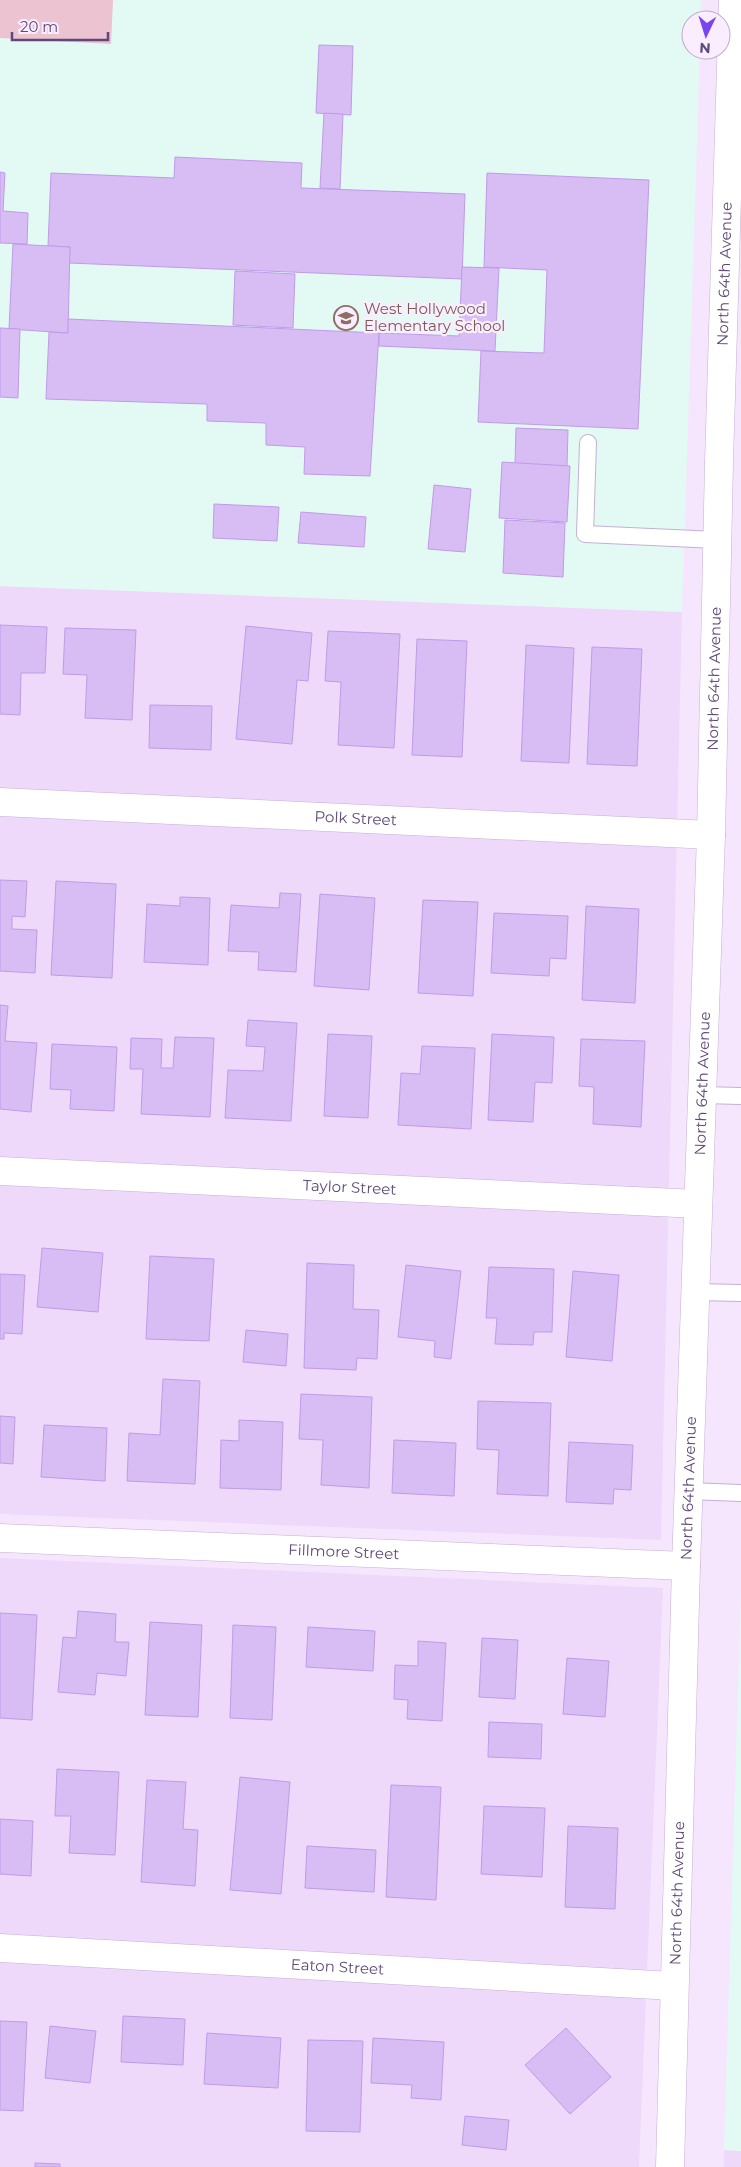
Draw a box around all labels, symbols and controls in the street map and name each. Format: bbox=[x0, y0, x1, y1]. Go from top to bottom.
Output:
scale bar bbox=[12, 10, 109, 42]
north arrow bbox=[681, 10, 731, 60]
text: 20 m bbox=[20, 17, 58, 36]
text: N bbox=[699, 39, 711, 57]
street label: North 64th Avenue bbox=[713, 202, 736, 346]
place label: West Hollywood Elementary School bbox=[364, 299, 505, 335]
school or university icon: West Hollywood Elementary School bbox=[333, 305, 359, 331]
street label: North 64th Avenue bbox=[703, 607, 725, 751]
street label: Polk Street bbox=[314, 807, 397, 829]
street label: North 64th Avenue bbox=[690, 1011, 714, 1156]
street label: Taylor Street bbox=[302, 1175, 397, 1199]
street label: North 64th Avenue bbox=[676, 1416, 700, 1560]
street label: Fillmore Street bbox=[288, 1540, 400, 1563]
street label: North 64th Avenue bbox=[665, 1821, 688, 1965]
street label: Eaton Street bbox=[290, 1954, 385, 1979]

